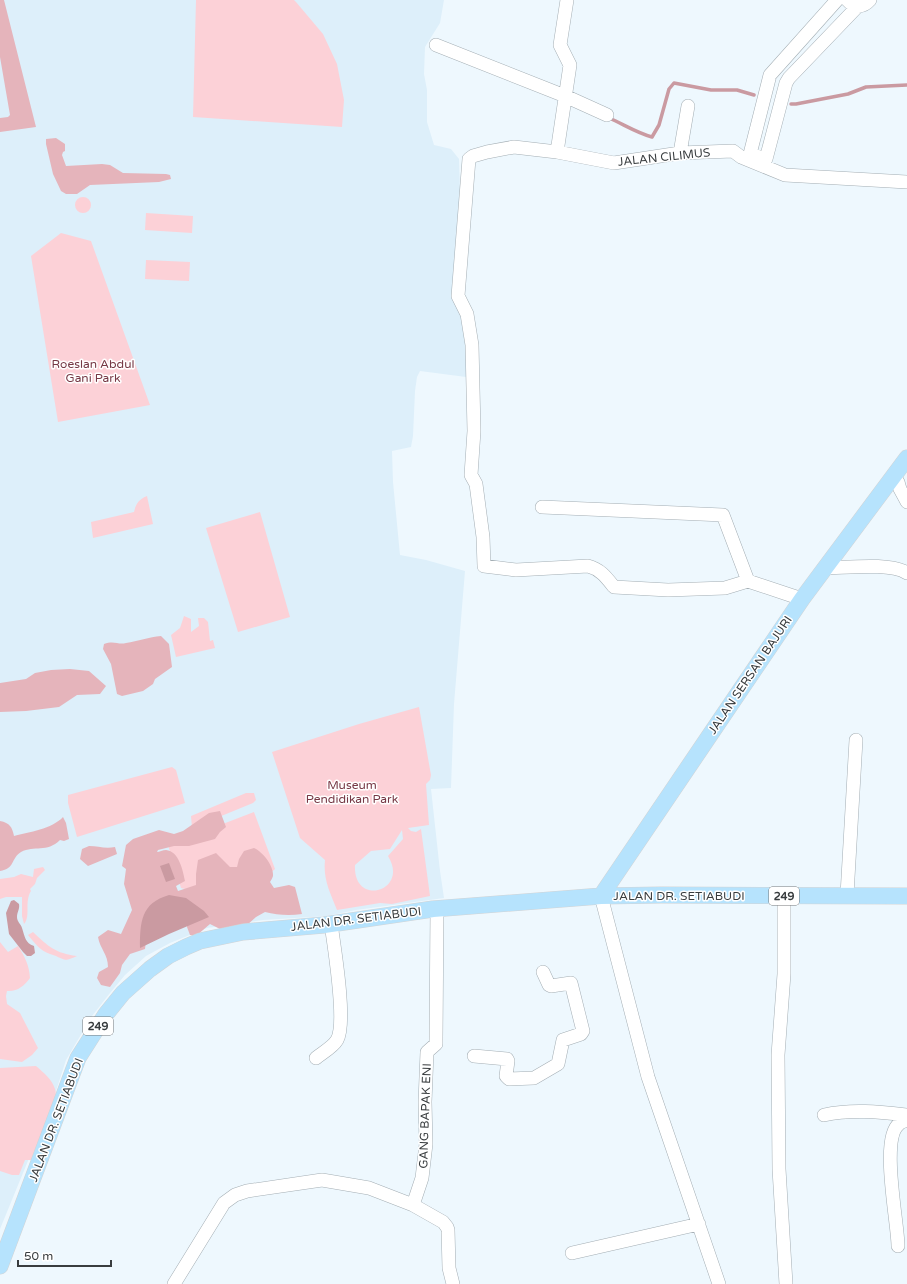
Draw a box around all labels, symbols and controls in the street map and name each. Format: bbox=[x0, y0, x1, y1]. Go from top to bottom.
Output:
street label: JALAN CILIMUS bbox=[617, 145, 711, 169]
park label: Roeslan Abdul Gani Park bbox=[52, 357, 134, 385]
street label: JALAN SERSAN BAJURI bbox=[705, 613, 795, 737]
park label: Museum Pendidikan Park bbox=[306, 778, 399, 806]
road number: 249 bbox=[769, 887, 799, 905]
street label: JALAN DR. SETIABUDI bbox=[613, 889, 745, 903]
street label: JALAN DR. SETIABUDI bbox=[290, 904, 422, 934]
road number: 249 bbox=[83, 1017, 113, 1035]
street label: JALAN DR. SETIABUDI bbox=[26, 1056, 86, 1184]
street label: GANG BAPAK ENI bbox=[416, 1063, 434, 1169]
scale bar bbox=[18, 1242, 111, 1268]
text: 50 m bbox=[24, 1249, 53, 1263]

